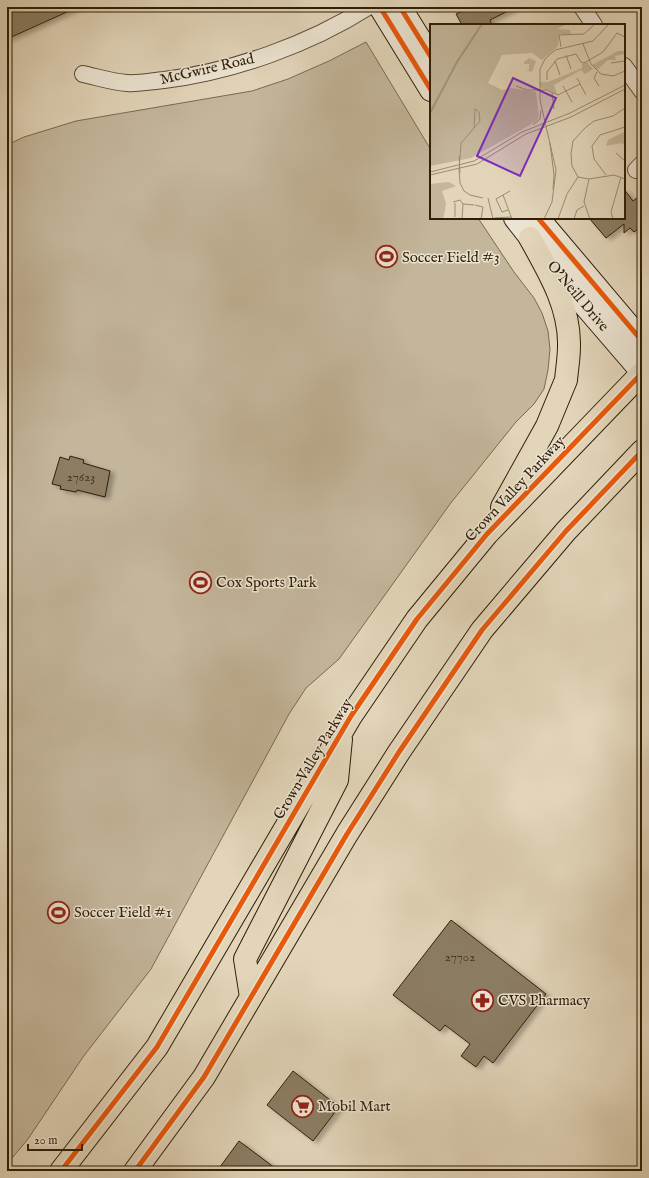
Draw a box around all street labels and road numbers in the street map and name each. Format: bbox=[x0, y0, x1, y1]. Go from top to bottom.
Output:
street label: McGwire Road bbox=[158, 49, 257, 89]
street label: O'Neill Drive bbox=[543, 257, 613, 335]
street label: Crown Valley Parkway bbox=[461, 432, 570, 546]
street label: Crown Valley Parkway bbox=[269, 694, 357, 823]

